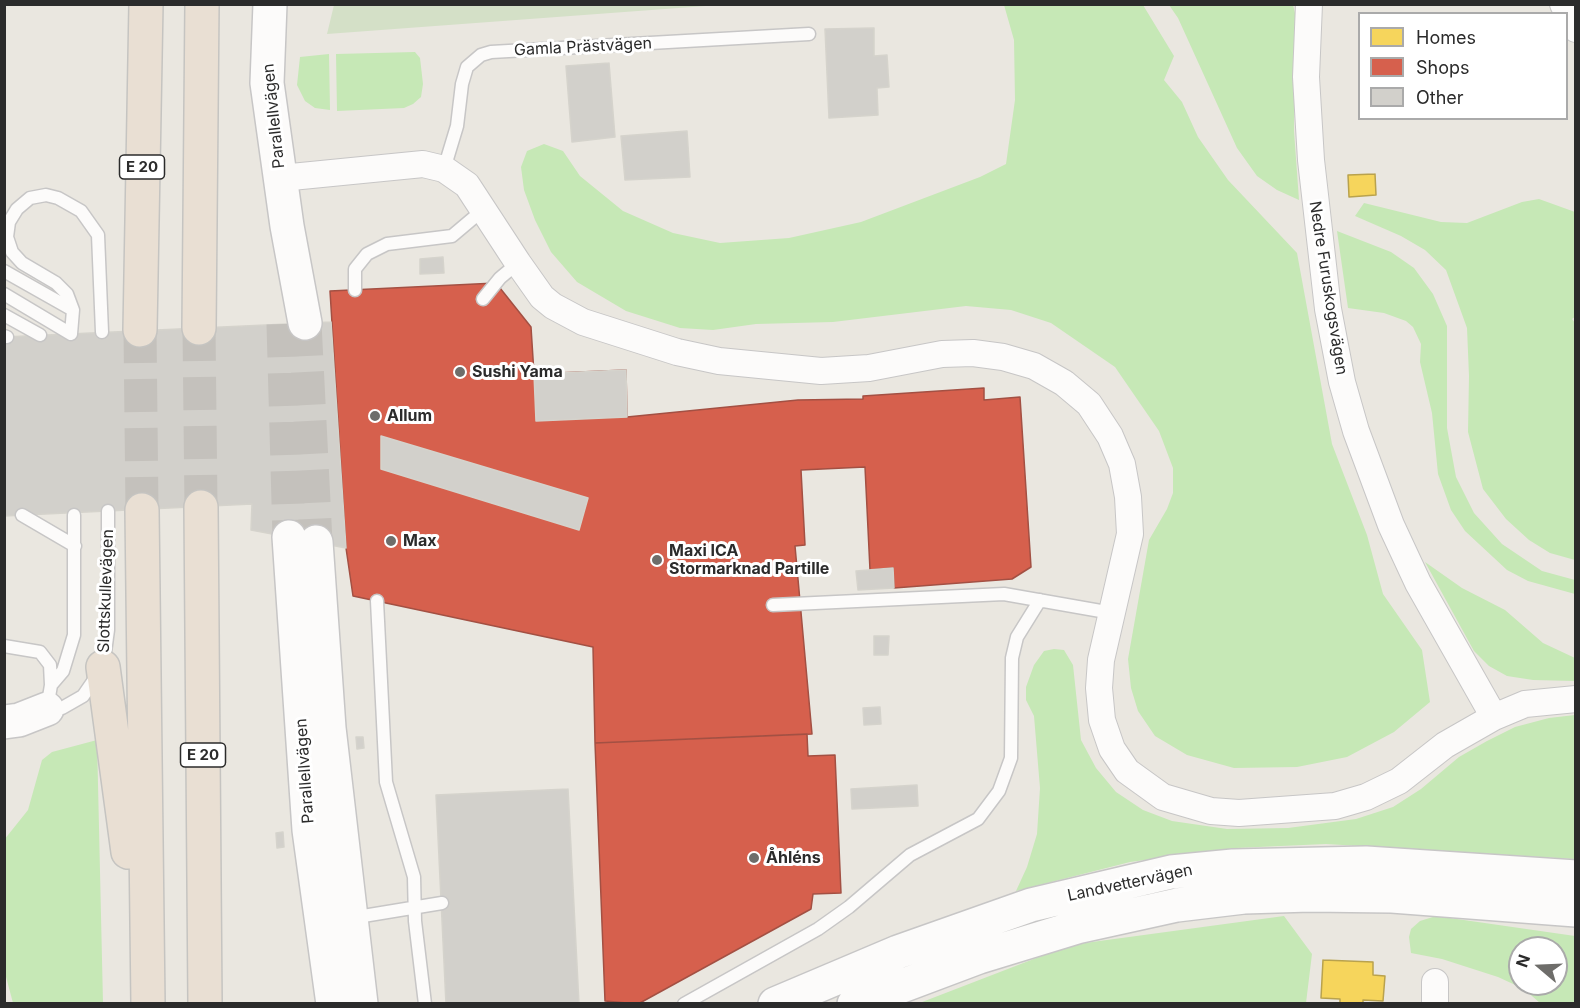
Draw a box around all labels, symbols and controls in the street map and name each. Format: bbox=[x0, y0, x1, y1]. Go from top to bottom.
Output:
legend bbox=[1358, 12, 1568, 120]
text: Homes bbox=[1416, 27, 1476, 48]
street label: Gamla Prästvägen bbox=[514, 34, 652, 60]
text: Shops bbox=[1416, 57, 1470, 78]
street label: Parallellvägen bbox=[259, 62, 289, 170]
text: Other bbox=[1416, 87, 1464, 108]
road number: E 20 bbox=[120, 155, 164, 179]
street label: Nedre Furuskogsvägen bbox=[1305, 200, 1351, 376]
place label: Sushi Yama bbox=[472, 362, 563, 382]
marker: Sushi Yama bbox=[453, 365, 467, 379]
place label: Allum bbox=[387, 406, 432, 426]
marker: Allum bbox=[368, 409, 382, 423]
street label: Slottskullevägen bbox=[94, 529, 118, 653]
place label: Max bbox=[403, 531, 436, 551]
marker: Max bbox=[384, 534, 398, 548]
place label: Maxi ICA Stormarknad Partille bbox=[669, 541, 829, 579]
marker: Maxi ICA Stormarknad Partille bbox=[650, 553, 664, 567]
street label: Parallellvägen bbox=[292, 718, 318, 824]
road number: E 20 bbox=[180, 743, 226, 767]
place label: Åhléns bbox=[766, 848, 821, 868]
marker: Åhléns bbox=[747, 851, 761, 865]
street label: Landvettervägen bbox=[1066, 860, 1194, 906]
north arrow bbox=[1508, 936, 1568, 996]
text: N bbox=[1511, 952, 1534, 970]

